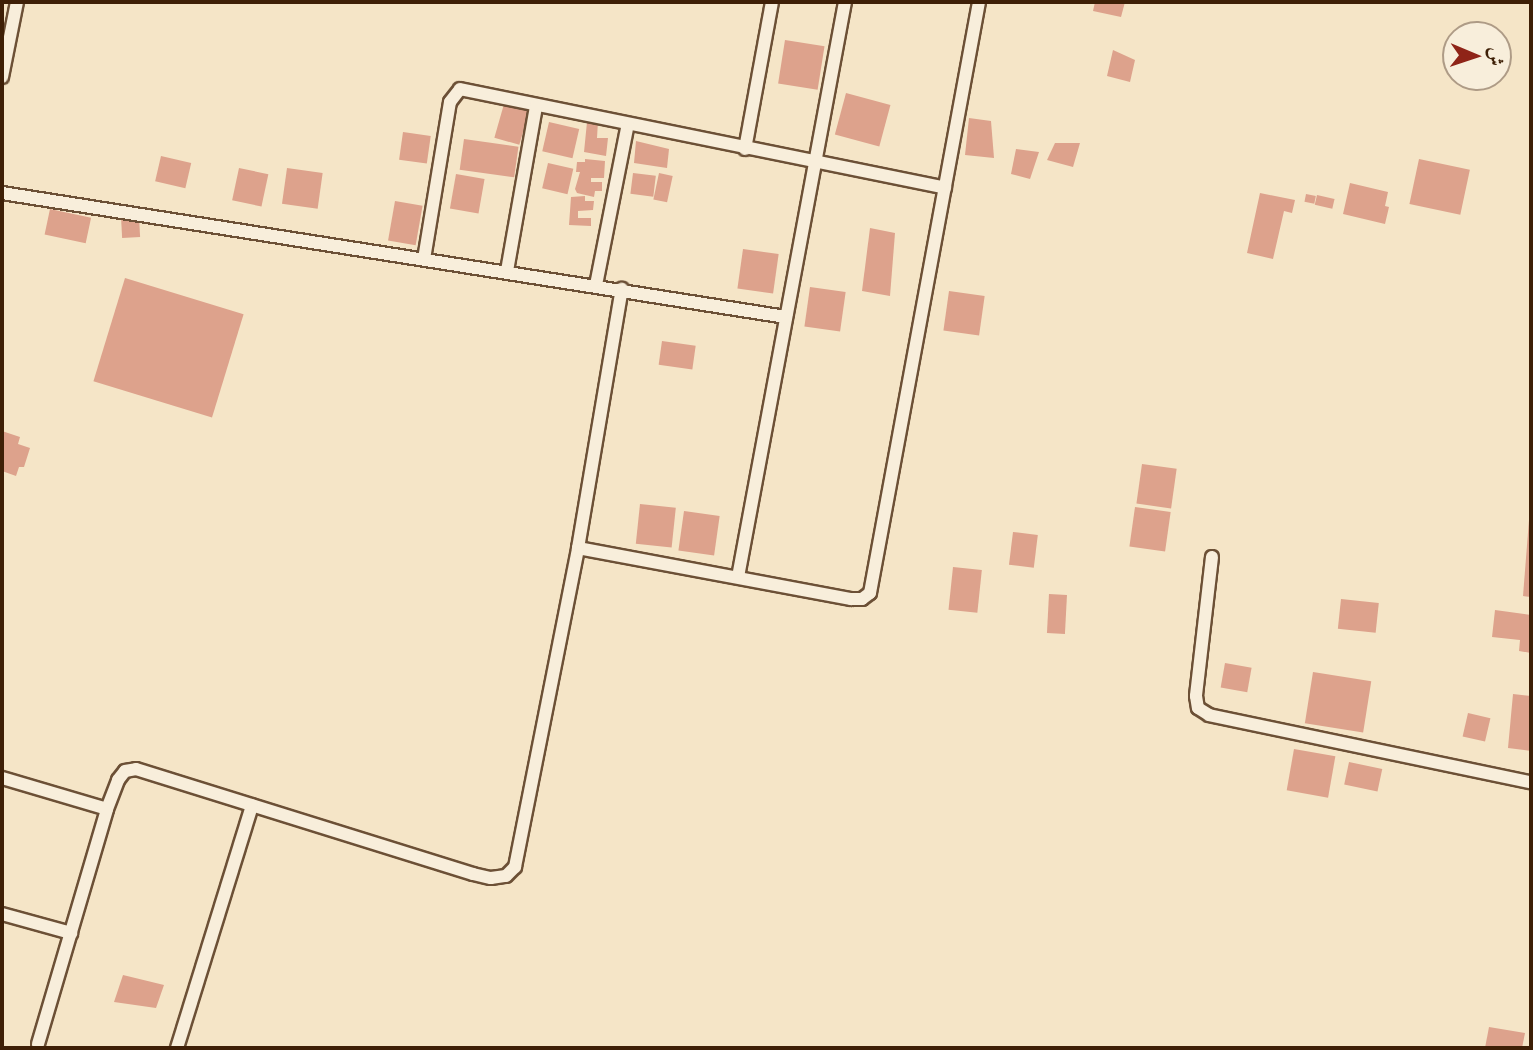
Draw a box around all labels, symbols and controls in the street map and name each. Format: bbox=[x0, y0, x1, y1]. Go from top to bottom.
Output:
north arrow bbox=[1442, 21, 1512, 91]
text: ش bbox=[1483, 47, 1509, 67]

